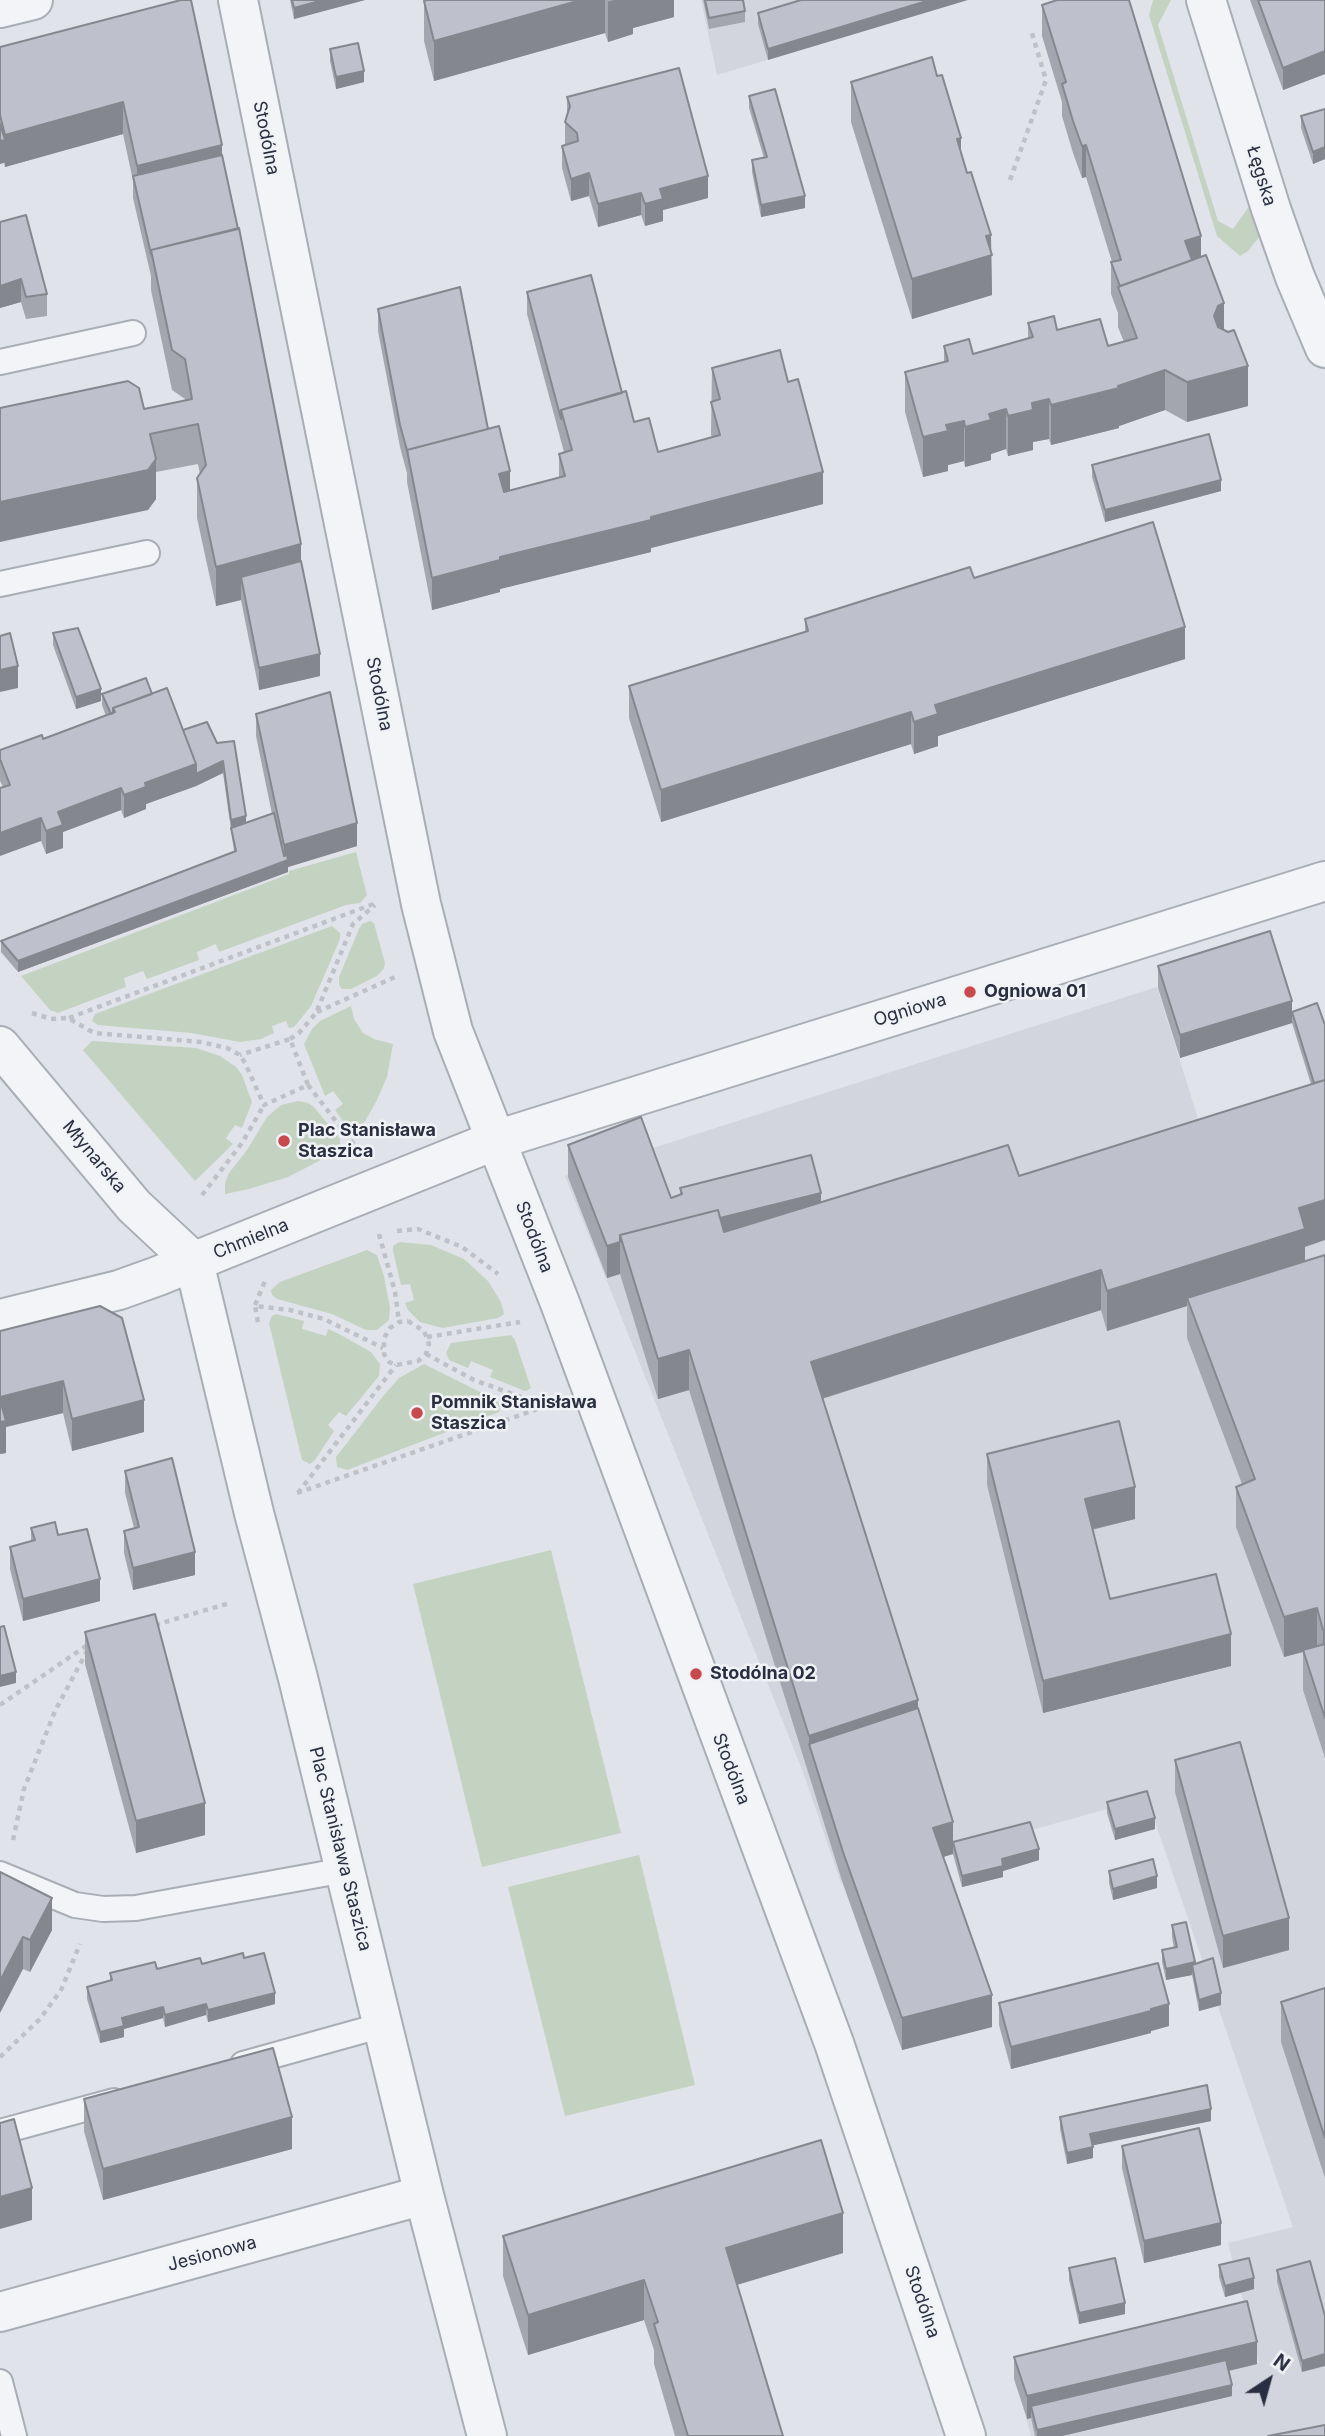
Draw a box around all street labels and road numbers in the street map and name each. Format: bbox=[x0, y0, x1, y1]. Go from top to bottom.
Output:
street label: Stodólna bbox=[248, 99, 284, 177]
street label: Łęgska bbox=[1242, 143, 1280, 209]
street label: Stodólna bbox=[361, 655, 397, 733]
street label: Ogniowa bbox=[871, 989, 949, 1031]
street label: Młynarska bbox=[57, 1116, 131, 1198]
street label: Stodólna bbox=[510, 1198, 558, 1276]
street label: Chmielna bbox=[210, 1214, 292, 1264]
street label: Stodólna bbox=[707, 1730, 755, 1808]
street label: Plac Stanisława Staszica bbox=[304, 1745, 376, 1953]
street label: Jesionowa bbox=[165, 2232, 259, 2276]
street label: Stodólna bbox=[900, 2263, 944, 2341]

